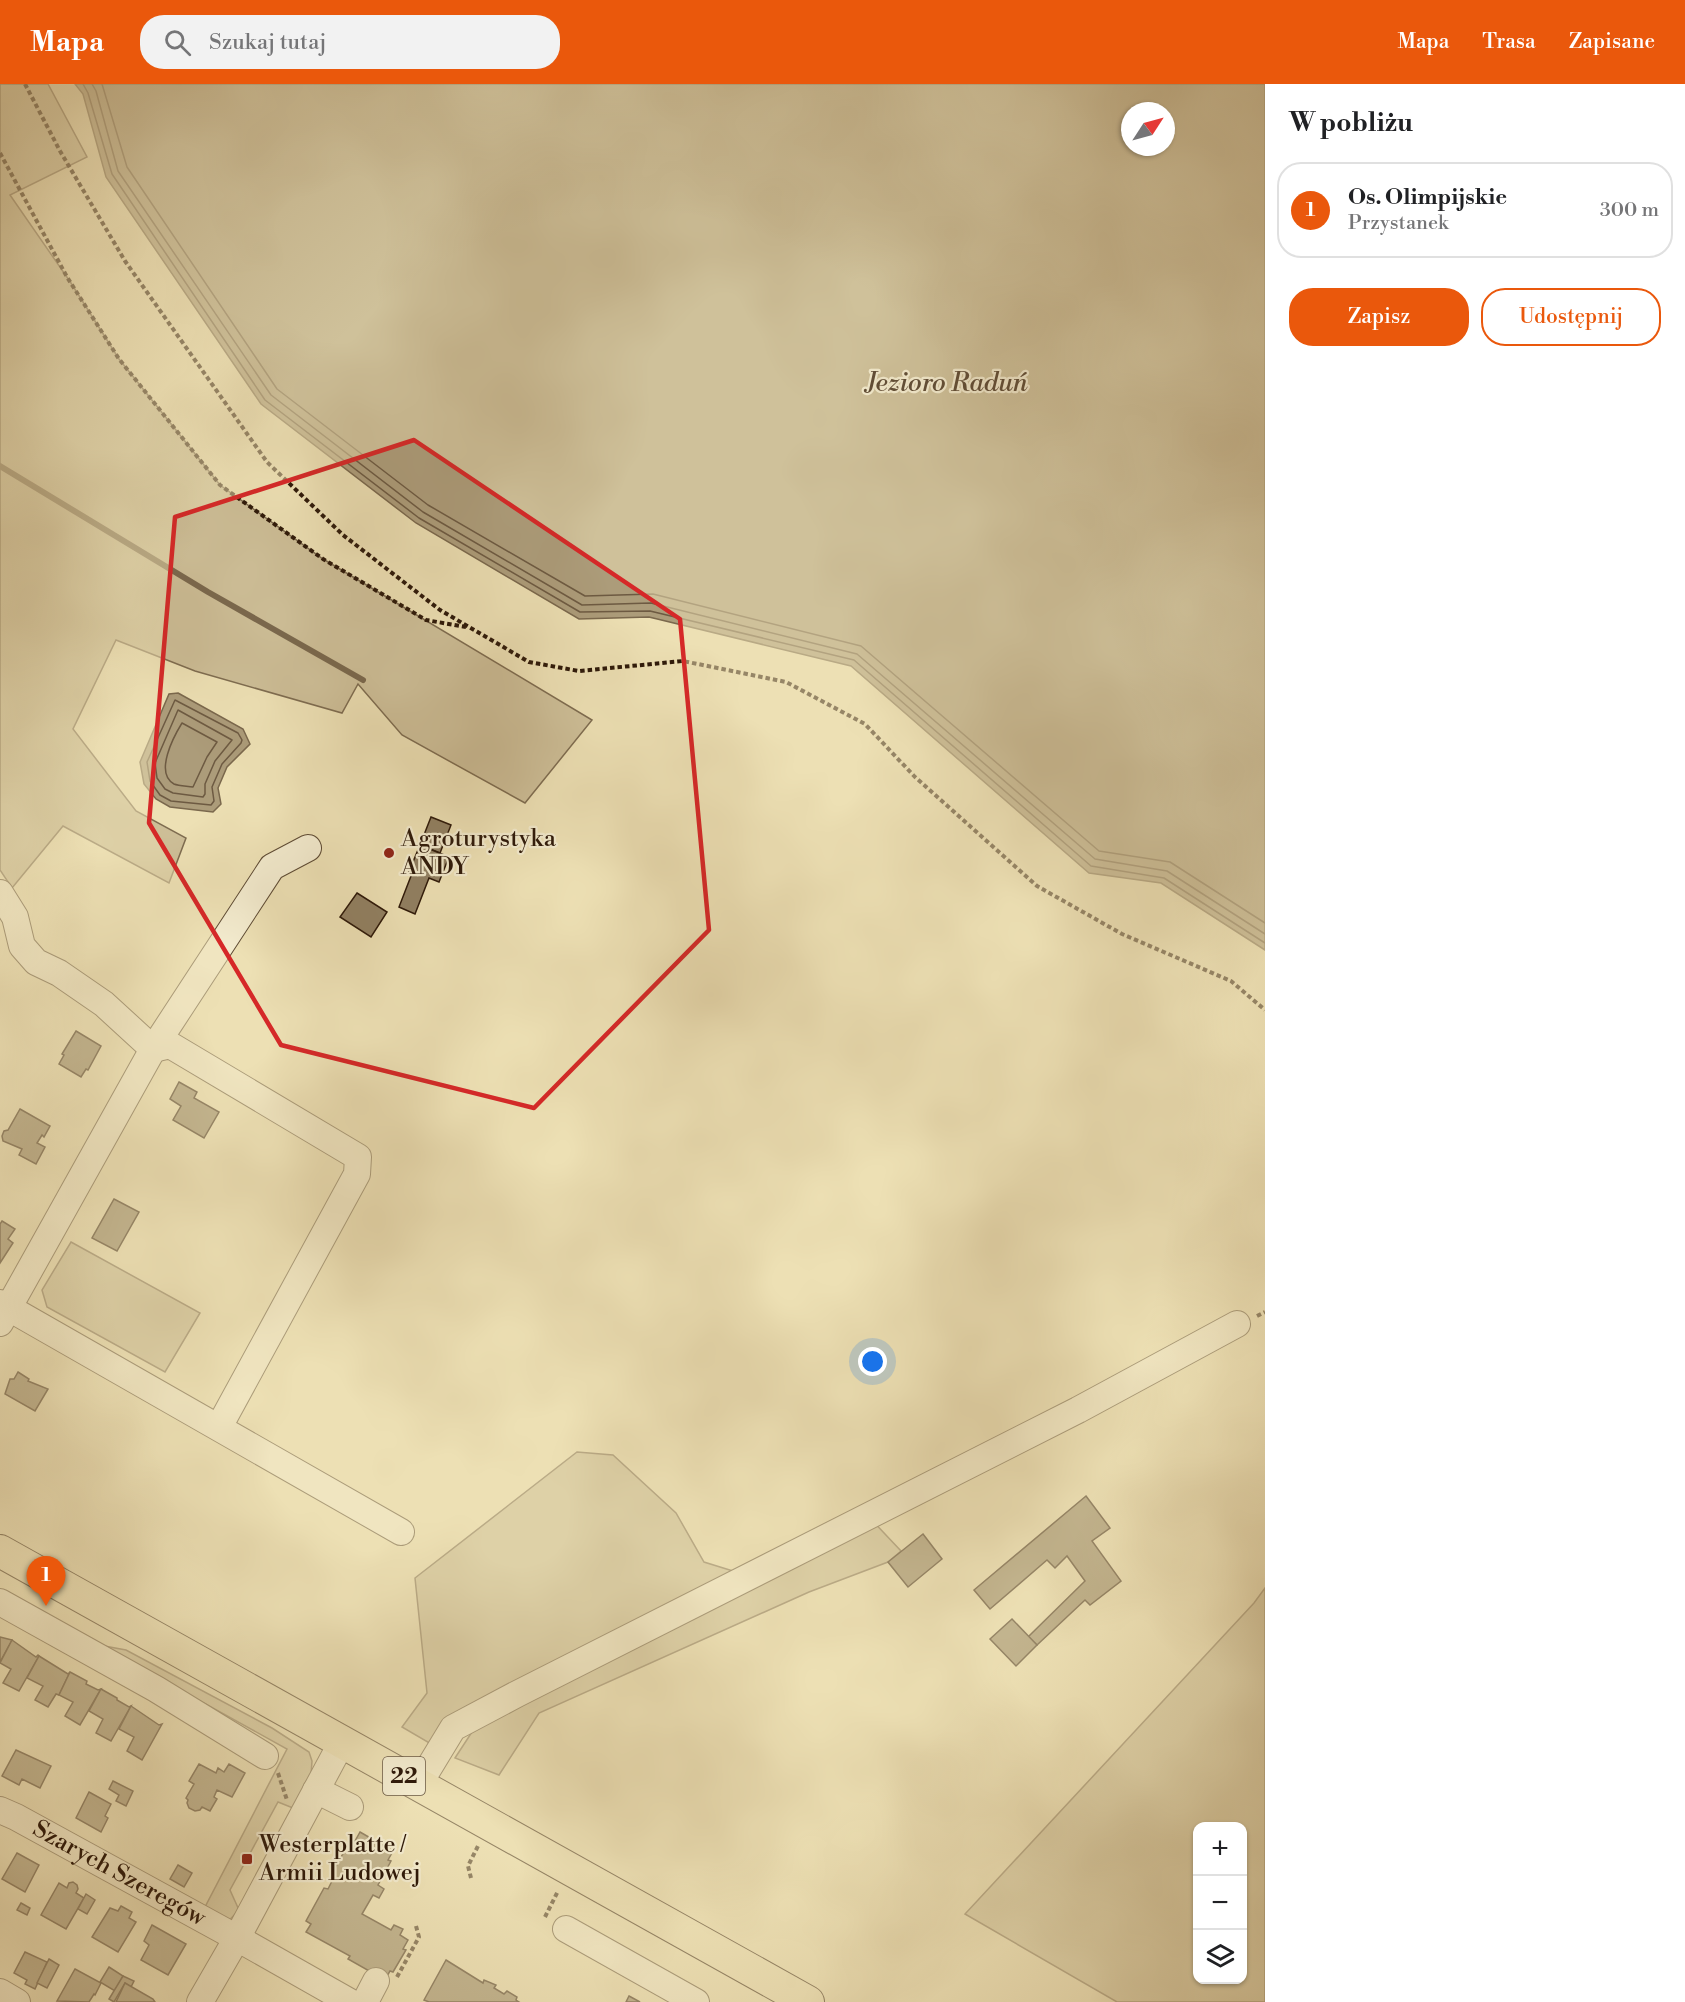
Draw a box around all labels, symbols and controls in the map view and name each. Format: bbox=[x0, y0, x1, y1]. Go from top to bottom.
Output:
search box bbox=[140, 15, 560, 69]
text: Mapa bbox=[30, 25, 104, 60]
icon: search bbox=[161, 26, 194, 59]
text: Szukaj tutaj bbox=[209, 29, 326, 56]
text: Mapa bbox=[1397, 29, 1449, 55]
text: Trasa bbox=[1482, 29, 1536, 55]
text: Zapisane bbox=[1569, 29, 1655, 55]
north arrow bbox=[1121, 102, 1175, 156]
text: W pobliżu bbox=[1289, 107, 1413, 139]
text: Os. Olimpijskie bbox=[1348, 184, 1507, 211]
text: 1 bbox=[1306, 198, 1315, 223]
text: 300 m bbox=[1600, 198, 1659, 223]
text: Przystanek bbox=[1348, 211, 1449, 236]
button: Zapisz bbox=[1289, 288, 1469, 346]
button: Udostępnij bbox=[1481, 288, 1661, 346]
water label: Jezioro Raduń bbox=[863, 367, 1028, 399]
place label: Agroturystyka ANDY bbox=[400, 824, 557, 882]
marker: Agroturystyka ANDY bbox=[382, 846, 396, 860]
your location bbox=[858, 1347, 887, 1376]
pin: 1 bbox=[26, 1556, 66, 1606]
road number: 22 bbox=[383, 1757, 425, 1795]
street label: Szarych Szeregów bbox=[27, 1814, 212, 1934]
map controls bbox=[1193, 1822, 1247, 1984]
button: + bbox=[1193, 1822, 1247, 1876]
place label: Westerplatte / Armii Ludowej bbox=[258, 1830, 421, 1888]
marker: Westerplatte / Armii Ludowej bbox=[240, 1852, 254, 1866]
button: − bbox=[1193, 1876, 1247, 1930]
button: layers bbox=[1193, 1930, 1247, 1984]

